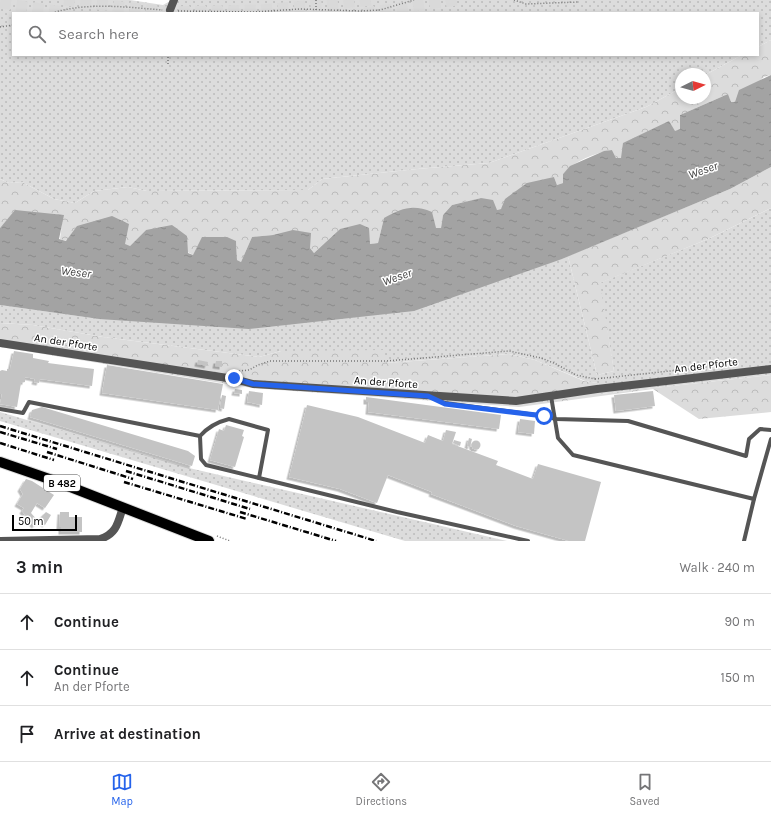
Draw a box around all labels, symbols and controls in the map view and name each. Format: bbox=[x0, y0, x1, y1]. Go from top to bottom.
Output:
search box bbox=[12, 12, 759, 56]
icon: search bbox=[26, 23, 48, 45]
text: Search here bbox=[58, 25, 139, 43]
north arrow bbox=[675, 68, 711, 104]
water label: Weser bbox=[686, 158, 720, 182]
water label: Weser bbox=[60, 263, 93, 281]
water label: Weser bbox=[380, 265, 414, 289]
street label: An der Pforte bbox=[33, 331, 99, 354]
street label: An der Pforte bbox=[674, 355, 739, 376]
route end bbox=[225, 369, 243, 387]
street label: An der Pforte bbox=[354, 374, 419, 391]
route start bbox=[535, 407, 553, 425]
road number: B 482 bbox=[44, 475, 80, 491]
scale bar bbox=[12, 513, 77, 532]
text: 50 m bbox=[18, 515, 44, 528]
text: 3 min bbox=[16, 557, 63, 577]
text: Walk · 240 m bbox=[679, 560, 755, 575]
icon: ahead bbox=[16, 611, 38, 633]
text: Continue bbox=[54, 613, 119, 631]
text: 90 m bbox=[724, 614, 755, 629]
text: Continue bbox=[54, 661, 119, 679]
icon: ahead bbox=[16, 667, 38, 689]
text: 150 m bbox=[720, 670, 755, 685]
text: An der Pforte bbox=[54, 679, 130, 694]
icon: arrive bbox=[16, 723, 38, 745]
text: Arrive at destination bbox=[54, 725, 201, 743]
tab: Map bbox=[111, 771, 133, 808]
tab: Directions bbox=[355, 771, 407, 808]
tab: Saved bbox=[629, 771, 660, 808]

